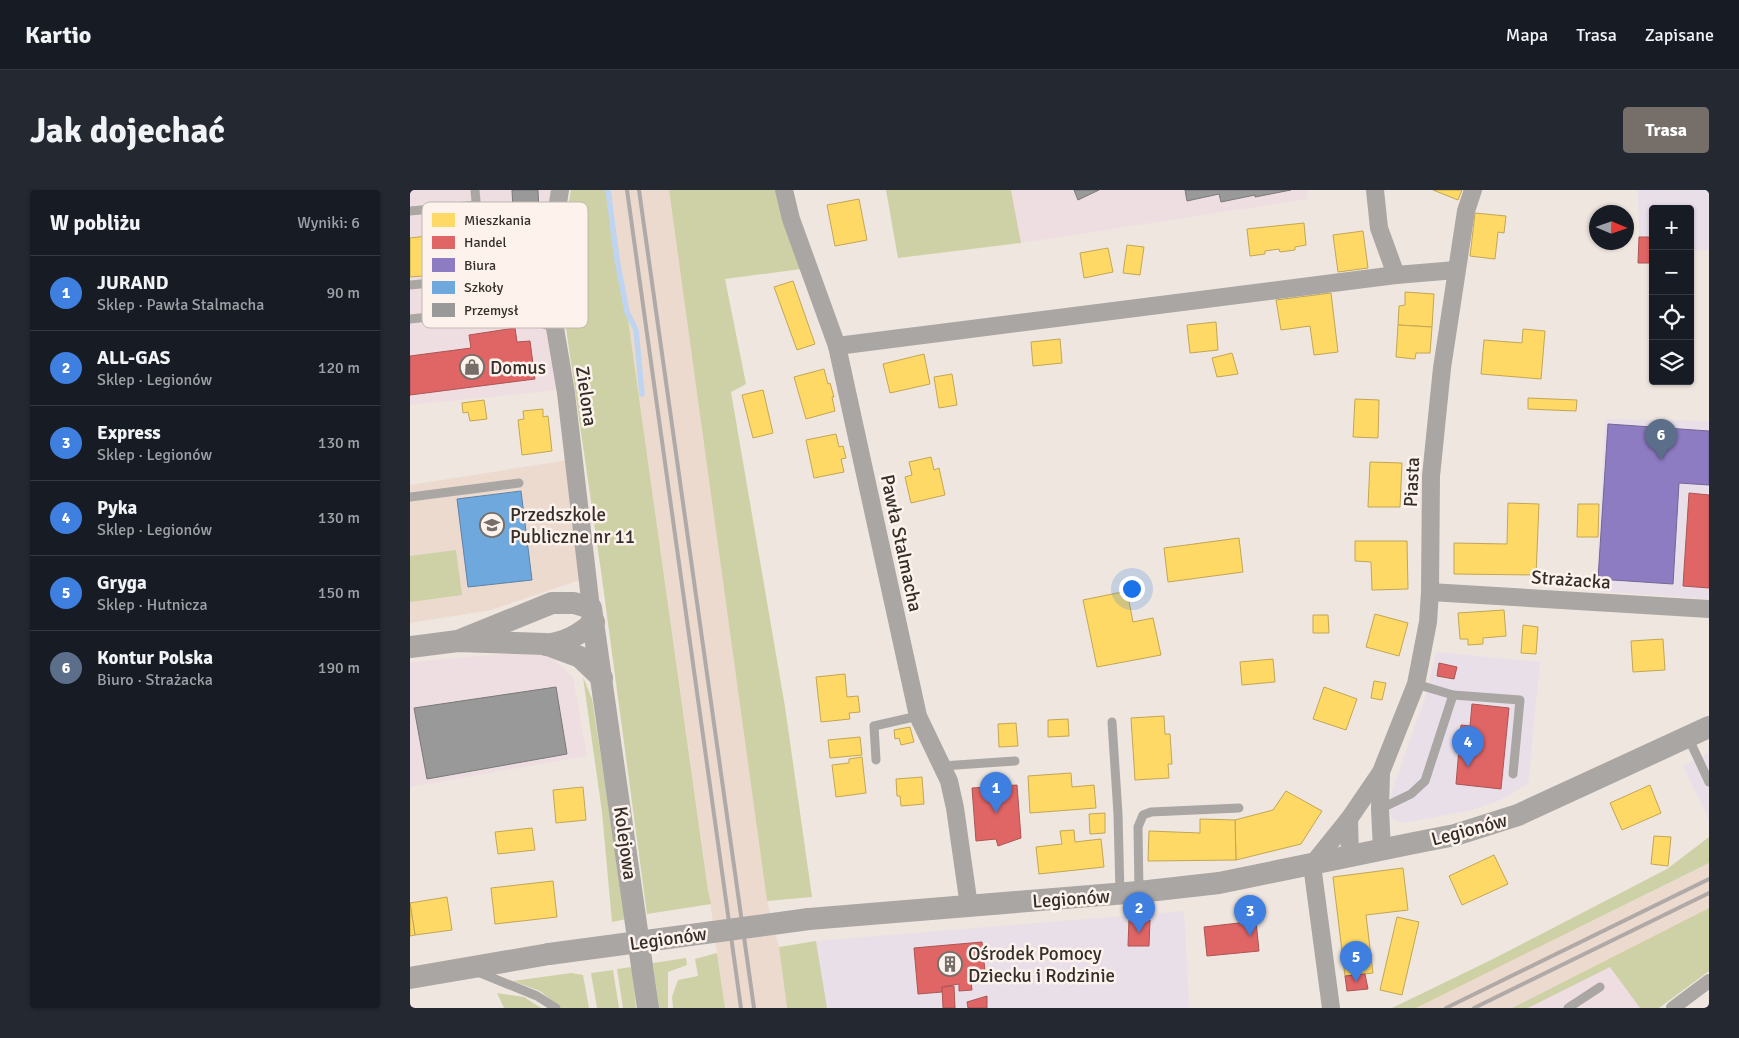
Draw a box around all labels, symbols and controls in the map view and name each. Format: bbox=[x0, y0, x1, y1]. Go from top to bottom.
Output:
text: Kartio bbox=[25, 20, 91, 50]
text: Mapa bbox=[1506, 24, 1548, 46]
text: Trasa bbox=[1576, 24, 1617, 46]
text: Zapisane bbox=[1645, 24, 1714, 46]
button: Trasa bbox=[1623, 107, 1709, 153]
text: Jak dojechać bbox=[30, 109, 225, 152]
legend bbox=[422, 202, 588, 328]
north arrow bbox=[1589, 205, 1634, 250]
map controls bbox=[1649, 205, 1694, 385]
button: + bbox=[1649, 205, 1694, 250]
text: W pobliżu bbox=[50, 210, 141, 236]
text: Mieszkania bbox=[464, 212, 531, 229]
text: Wyniki: 6 bbox=[297, 213, 360, 233]
text: Handel bbox=[464, 234, 507, 251]
button: − bbox=[1649, 250, 1694, 295]
text: Biura bbox=[464, 257, 496, 274]
text: JURAND bbox=[97, 271, 168, 295]
text: Szkoły bbox=[464, 279, 504, 296]
text: 1 bbox=[62, 283, 70, 303]
text: 90 m bbox=[326, 283, 360, 303]
text: Sklep · Pawła Stalmacha bbox=[97, 295, 264, 315]
button: locate bbox=[1649, 295, 1694, 340]
text: Przemysł bbox=[464, 302, 519, 319]
button: layers bbox=[1649, 340, 1694, 385]
text: ALL-GAS bbox=[97, 346, 170, 370]
shop icon: Domus bbox=[459, 354, 485, 380]
place label: Domus bbox=[490, 356, 546, 380]
text: 2 bbox=[62, 358, 70, 378]
text: 120 m bbox=[318, 358, 360, 378]
street label: Zielona bbox=[570, 364, 602, 428]
text: Sklep · Legionów bbox=[97, 370, 212, 390]
pin: 6 bbox=[1645, 419, 1677, 460]
text: Express bbox=[97, 421, 161, 445]
text: 3 bbox=[62, 433, 70, 453]
text: 130 m bbox=[318, 433, 360, 453]
text: Sklep · Legionów bbox=[97, 445, 212, 465]
street label: Piasta bbox=[1399, 456, 1425, 508]
street label: Pawła Stalmacha bbox=[875, 472, 927, 614]
text: Pyka bbox=[97, 496, 137, 520]
place label: Przedszkole Publiczne nr 11 bbox=[510, 503, 635, 549]
text: 4 bbox=[62, 508, 70, 528]
text: 130 m bbox=[318, 508, 360, 528]
school or university icon: Przedszkole Publiczne nr 11 bbox=[479, 512, 505, 538]
text: Sklep · Legionów bbox=[97, 520, 212, 540]
street label: Strażacka bbox=[1530, 565, 1612, 595]
text: Gryga bbox=[97, 571, 147, 595]
your location bbox=[1119, 576, 1145, 602]
text: 5 bbox=[62, 583, 70, 603]
text: 150 m bbox=[318, 583, 360, 603]
text: Sklep · Hutnicza bbox=[97, 595, 208, 615]
text: Kontur Polska bbox=[97, 646, 213, 670]
text: 6 bbox=[62, 658, 70, 678]
text: 190 m bbox=[318, 658, 360, 678]
text: Biuro · Strażacka bbox=[97, 670, 213, 690]
pin: 4 bbox=[1452, 726, 1484, 767]
pin: 1 bbox=[980, 772, 1012, 813]
street label: Kolejowa bbox=[608, 805, 642, 881]
street label: Legionów bbox=[1429, 808, 1510, 852]
street label: Legionów bbox=[1031, 884, 1111, 914]
pin: 2 bbox=[1123, 892, 1155, 933]
pin: 3 bbox=[1234, 895, 1266, 936]
street label: Legionów bbox=[628, 922, 709, 956]
pin: 5 bbox=[1340, 941, 1372, 982]
place label: Ośrodek Pomocy Dziecku i Rodzinie bbox=[968, 942, 1115, 988]
building icon: Ośrodek Pomocy Dziecku i Rodzinie bbox=[937, 951, 963, 977]

